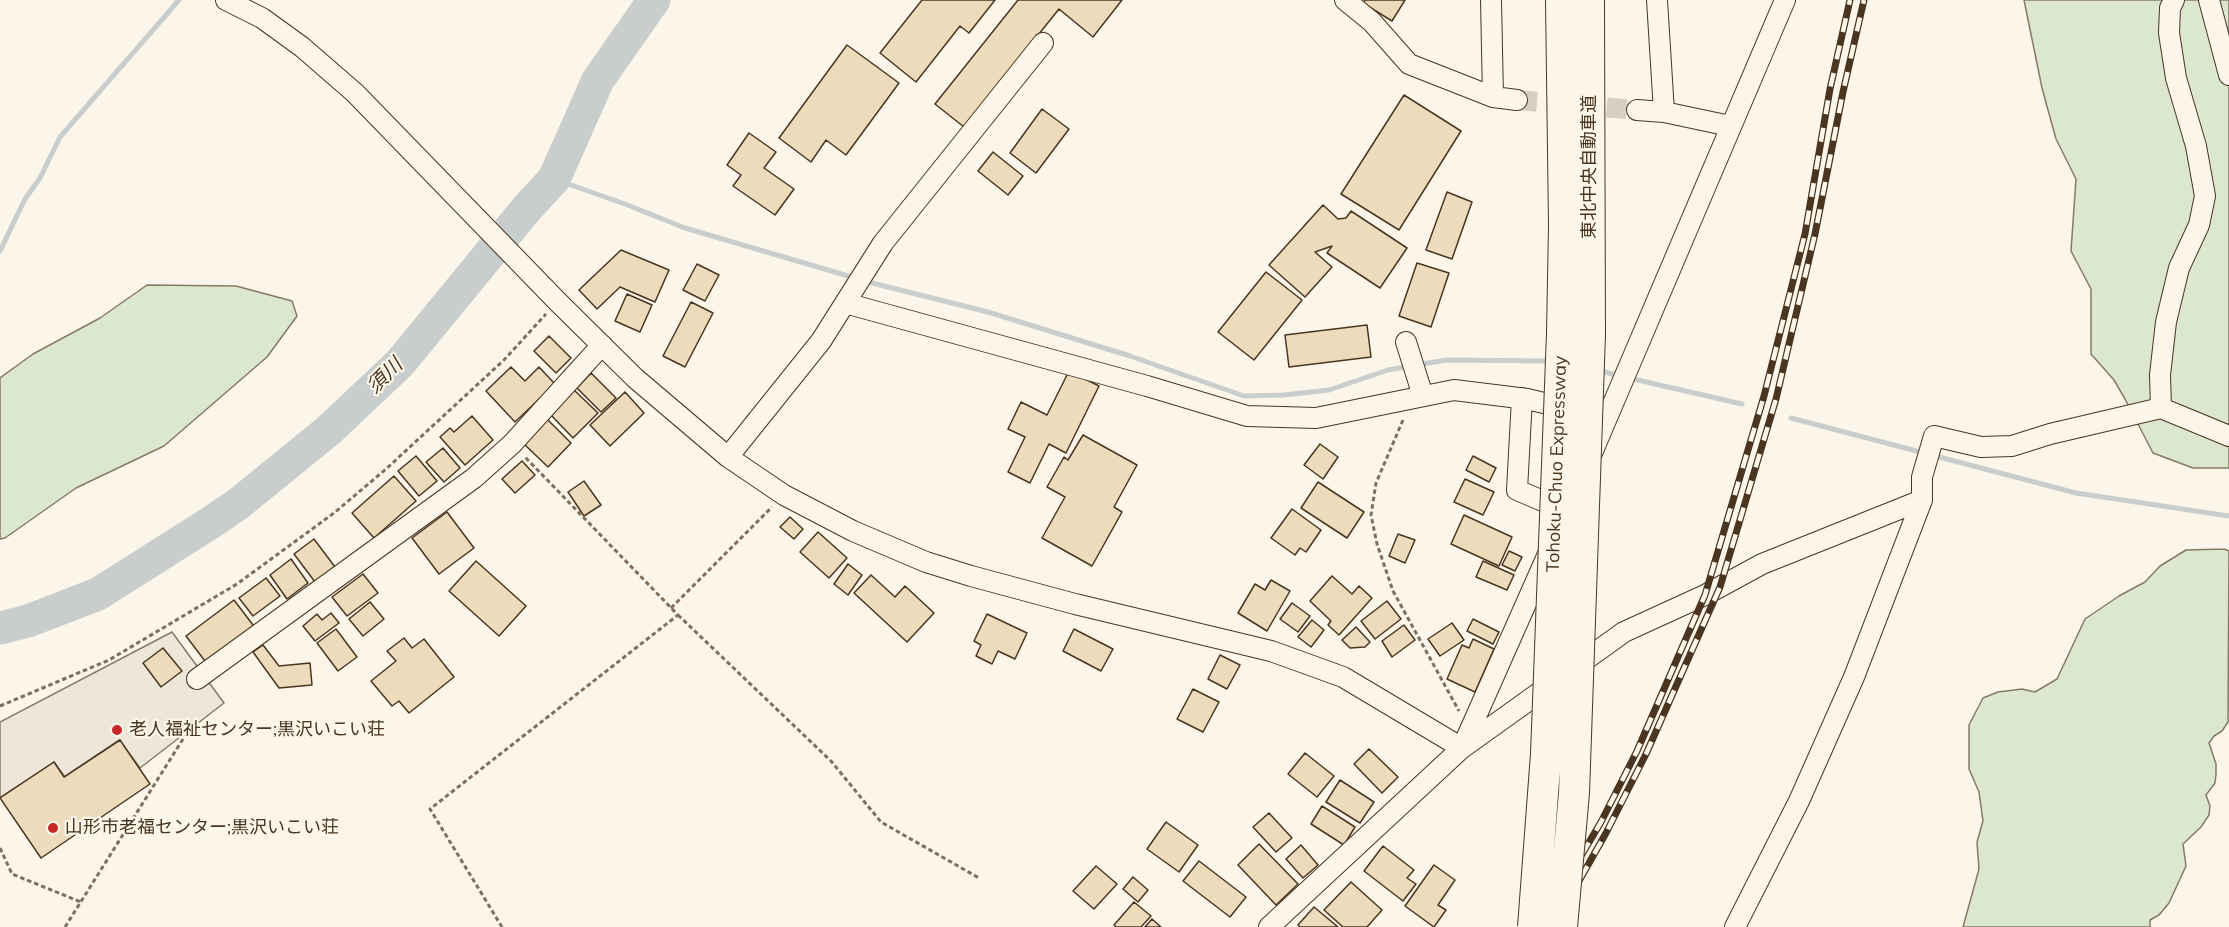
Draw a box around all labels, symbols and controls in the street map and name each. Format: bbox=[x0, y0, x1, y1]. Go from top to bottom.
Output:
street label: 東北中央自動車道 bbox=[1579, 95, 1601, 239]
water label: 須川 bbox=[362, 353, 408, 399]
street label: Tohoku-Chuo Expressway bbox=[1542, 355, 1572, 573]
place label: 老人福祉センター;黒沢いこい荘 bbox=[129, 719, 385, 741]
marker: 老人福祉センター;黒沢いこい荘 bbox=[110, 723, 124, 737]
place label: 山形市老福センター;黒沢いこい荘 bbox=[65, 817, 339, 839]
marker: 山形市老福センター;黒沢いこい荘 bbox=[46, 821, 60, 835]

